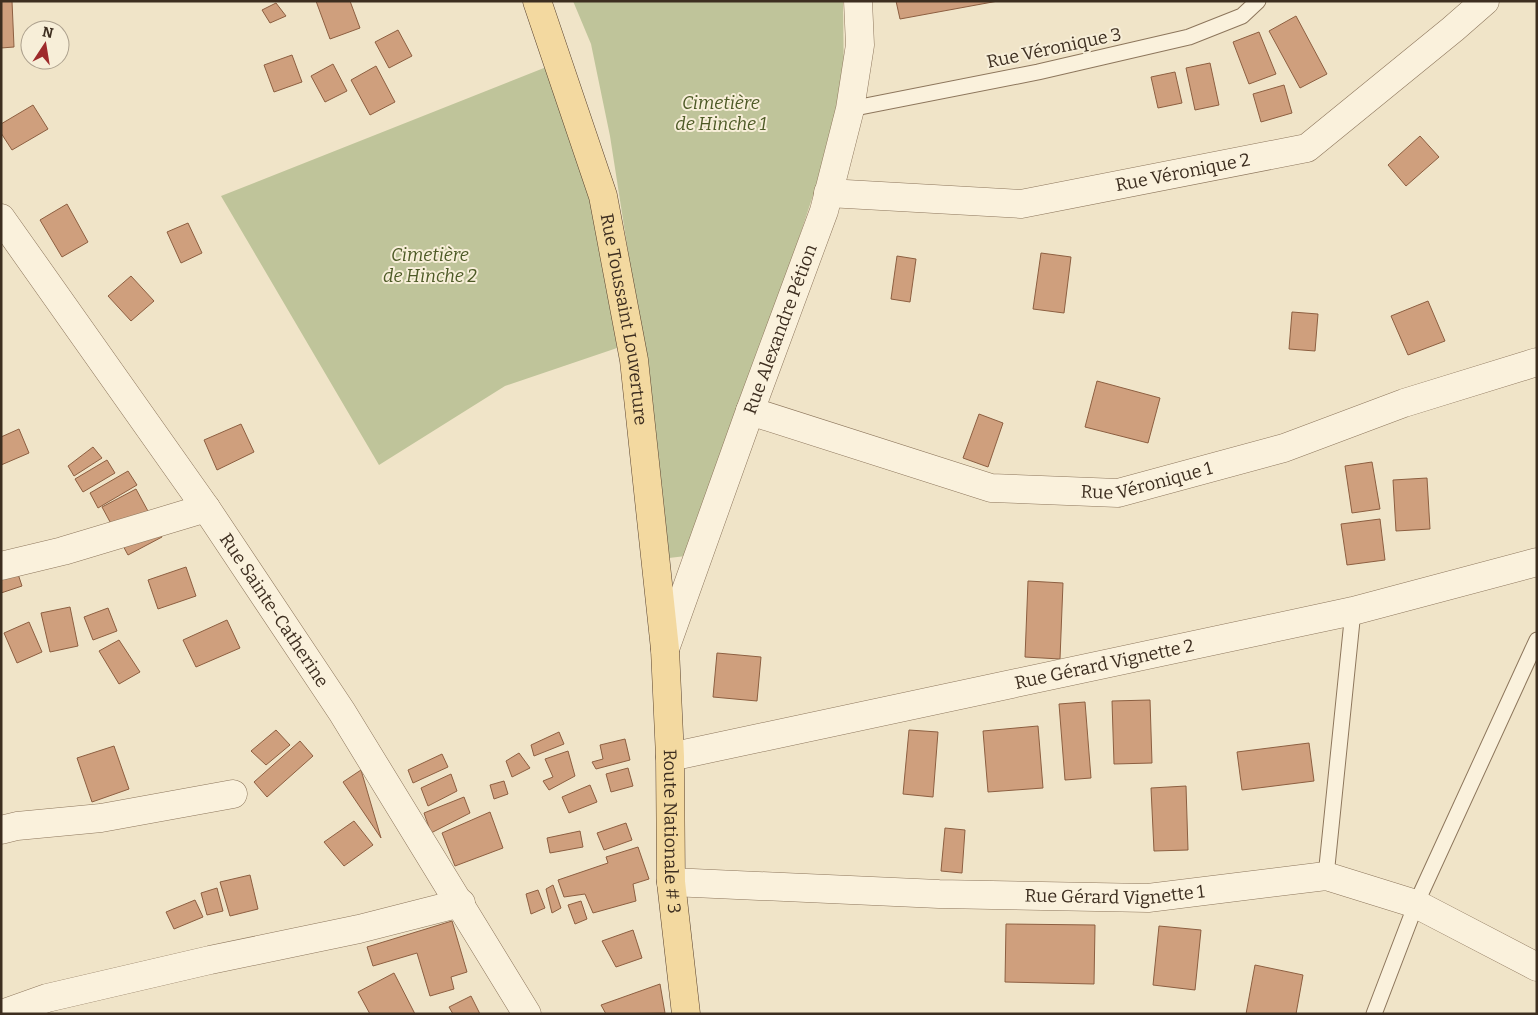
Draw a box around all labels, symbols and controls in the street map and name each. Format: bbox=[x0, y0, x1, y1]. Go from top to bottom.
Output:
north arrow bbox=[20, 20, 70, 70]
text: N bbox=[41, 23, 55, 42]
street label: Rue Véronique 3 bbox=[985, 23, 1123, 73]
park label: Cimetière de Hinche 1 bbox=[675, 92, 767, 135]
street label: Rue Véronique 2 bbox=[1113, 148, 1252, 196]
street label: Rue Toussaint Louverture bbox=[596, 212, 652, 426]
street label: Rue Alexandre Pétion bbox=[739, 241, 822, 417]
park label: Cimetière de Hinche 2 bbox=[383, 244, 477, 287]
street label: Rue Véronique 1 bbox=[1080, 457, 1215, 504]
street label: Rue Sainte-Catherine bbox=[215, 529, 333, 691]
street label: Rue Gérard Vignette 2 bbox=[1013, 634, 1196, 694]
street label: Route Nationale # 3 bbox=[659, 749, 686, 915]
street label: Rue Gérard Vignette 1 bbox=[1024, 880, 1206, 909]

